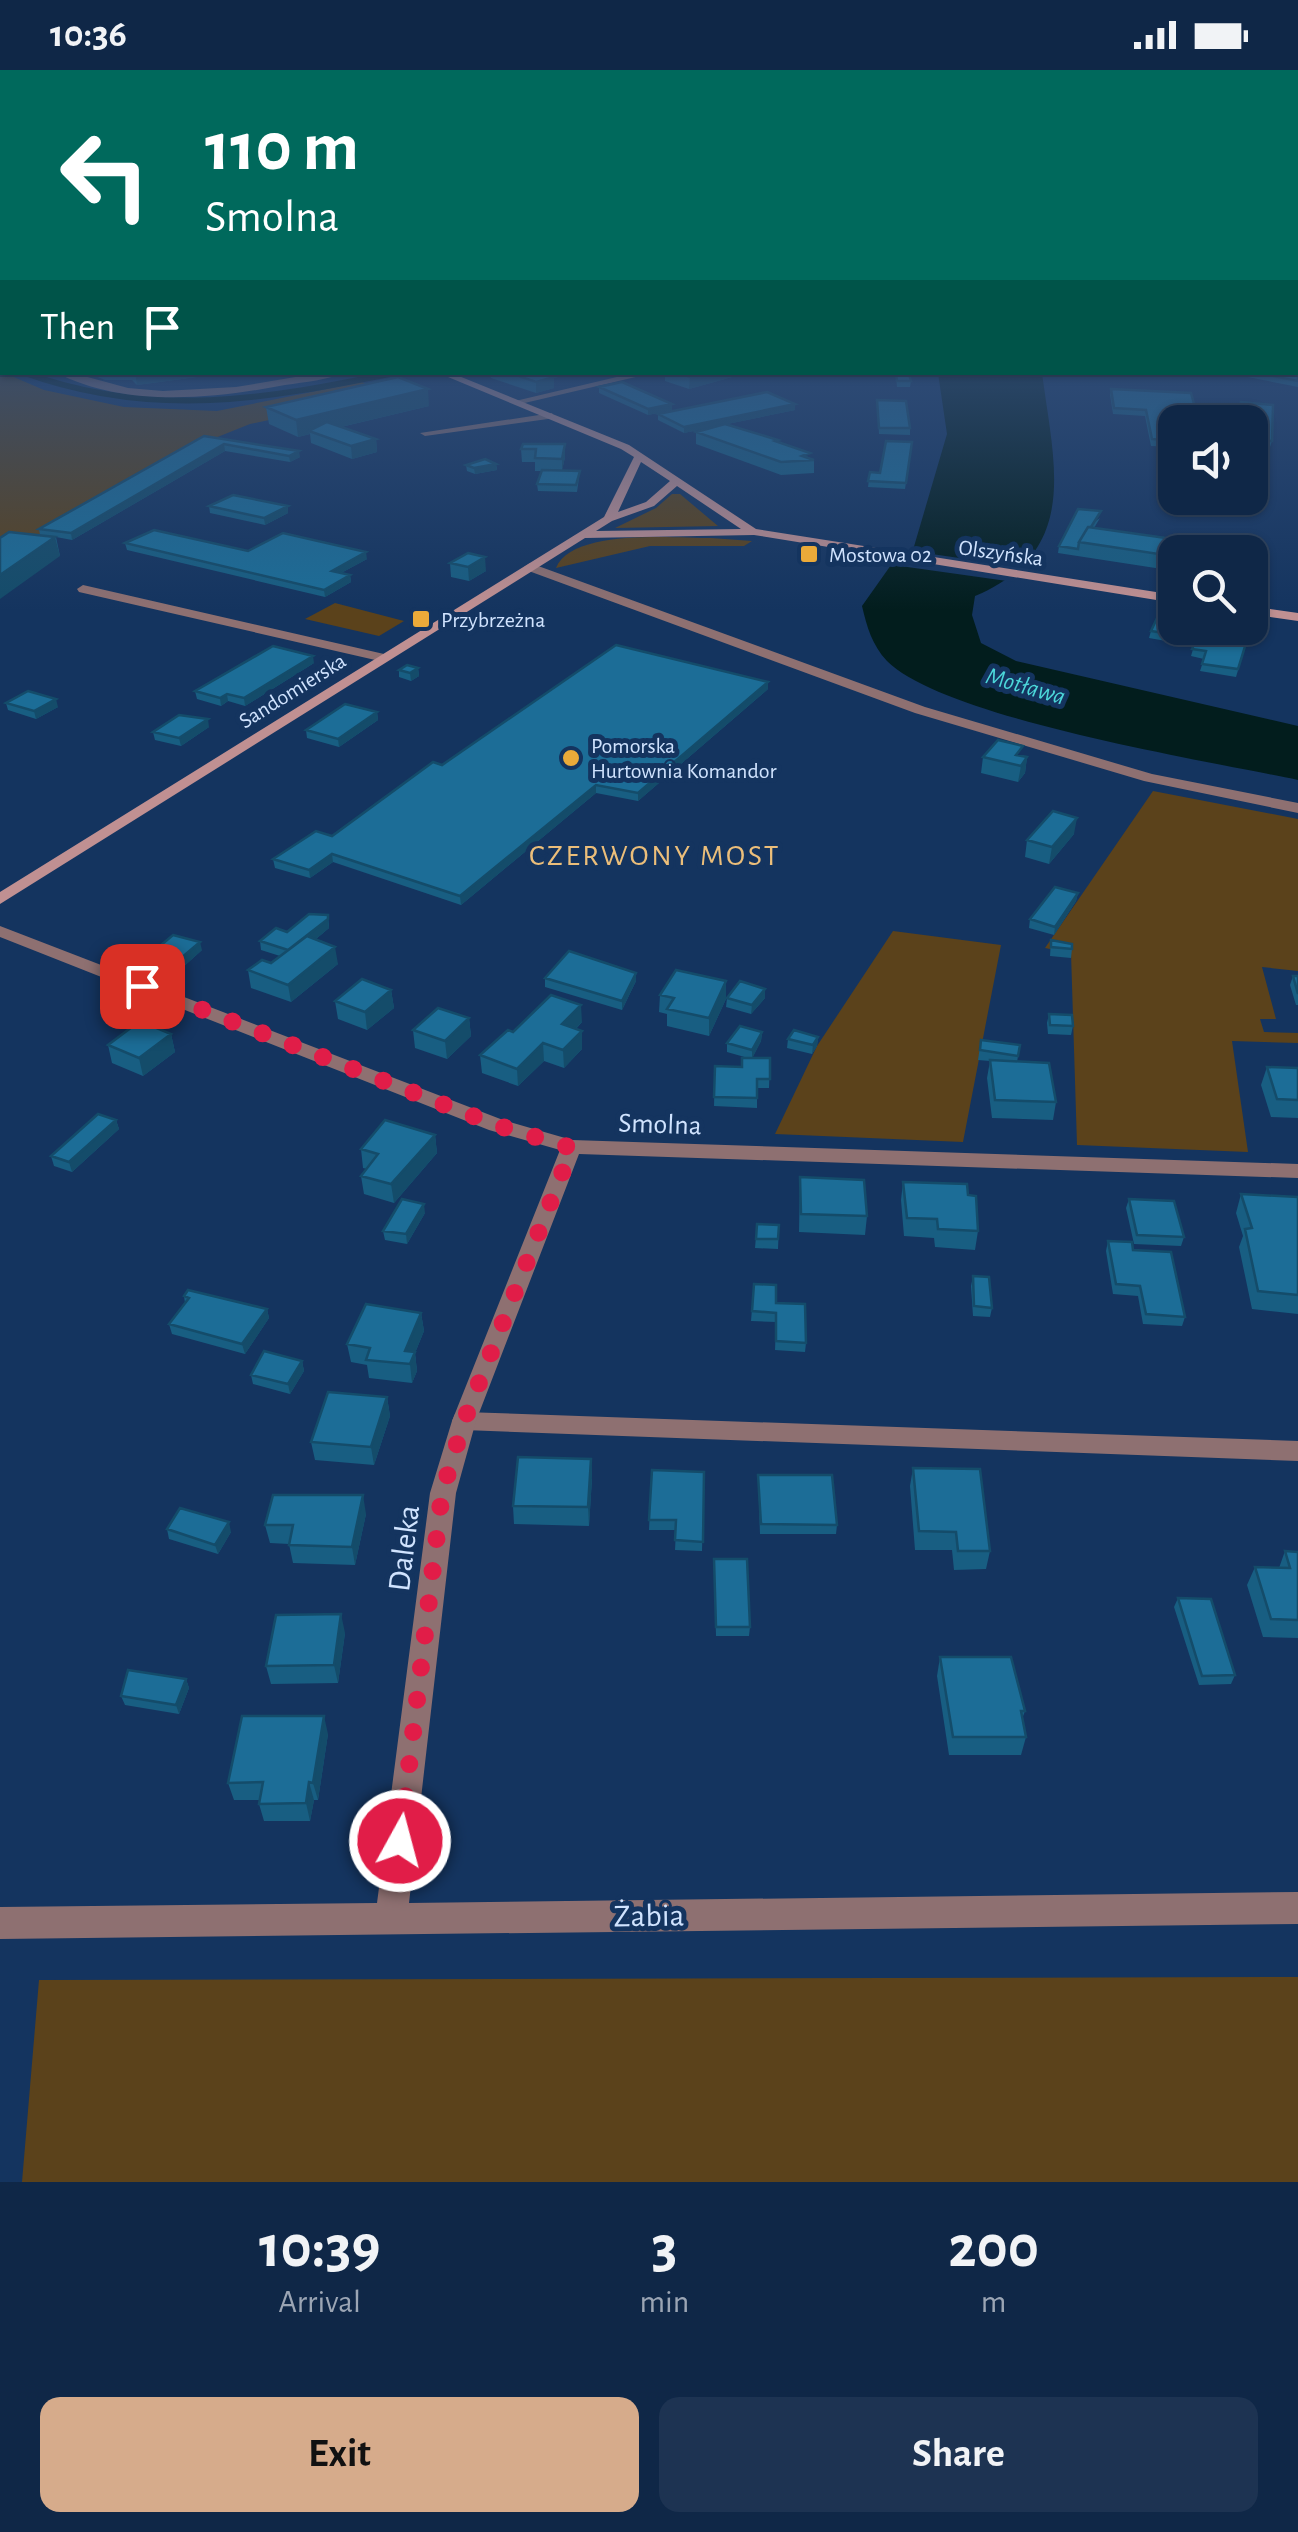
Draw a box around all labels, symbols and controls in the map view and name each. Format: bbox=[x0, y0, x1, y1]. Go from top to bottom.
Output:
text: 10:36 bbox=[50, 16, 127, 54]
icon: left bbox=[40, 110, 170, 240]
text: 110 m bbox=[205, 113, 359, 183]
text: Smolna bbox=[205, 195, 339, 240]
icon: arrive bbox=[135, 300, 190, 355]
text: Then bbox=[40, 309, 115, 347]
map controls bbox=[1158, 405, 1268, 645]
button: sound bbox=[1158, 405, 1268, 515]
button: search bbox=[1158, 535, 1268, 645]
street label: Olszyńska bbox=[957, 536, 1045, 570]
marker: Mostowa 02 bbox=[798, 543, 820, 565]
place label: Mostowa 02 bbox=[829, 544, 932, 566]
marker: Przybrzeżna bbox=[410, 608, 432, 630]
place label: Przybrzeżna bbox=[441, 609, 545, 631]
street label: Sandomierska bbox=[235, 649, 350, 732]
water label: Motława bbox=[983, 663, 1068, 710]
place label: Pomorska Hurtownia Komandor bbox=[591, 735, 777, 782]
marker: Pomorska Hurtownia Komandor bbox=[560, 747, 582, 769]
district label: CZERWONY MOST bbox=[529, 841, 781, 871]
pin bbox=[100, 944, 185, 1029]
icon: arrive bbox=[115, 959, 170, 1014]
street label: Smolna bbox=[618, 1110, 702, 1140]
street label: Daleka bbox=[383, 1503, 425, 1593]
position arrow bbox=[348, 1789, 452, 1893]
street label: Żabia bbox=[613, 1898, 685, 1933]
text: 10:39 bbox=[259, 2218, 380, 2278]
text: 3 bbox=[651, 2218, 677, 2278]
text: 200 bbox=[948, 2218, 1039, 2278]
text: Arrival bbox=[279, 2286, 361, 2318]
text: min bbox=[639, 2286, 689, 2318]
text: m bbox=[981, 2286, 1006, 2318]
button: Exit bbox=[40, 2397, 639, 2512]
button: Share bbox=[659, 2397, 1258, 2512]

